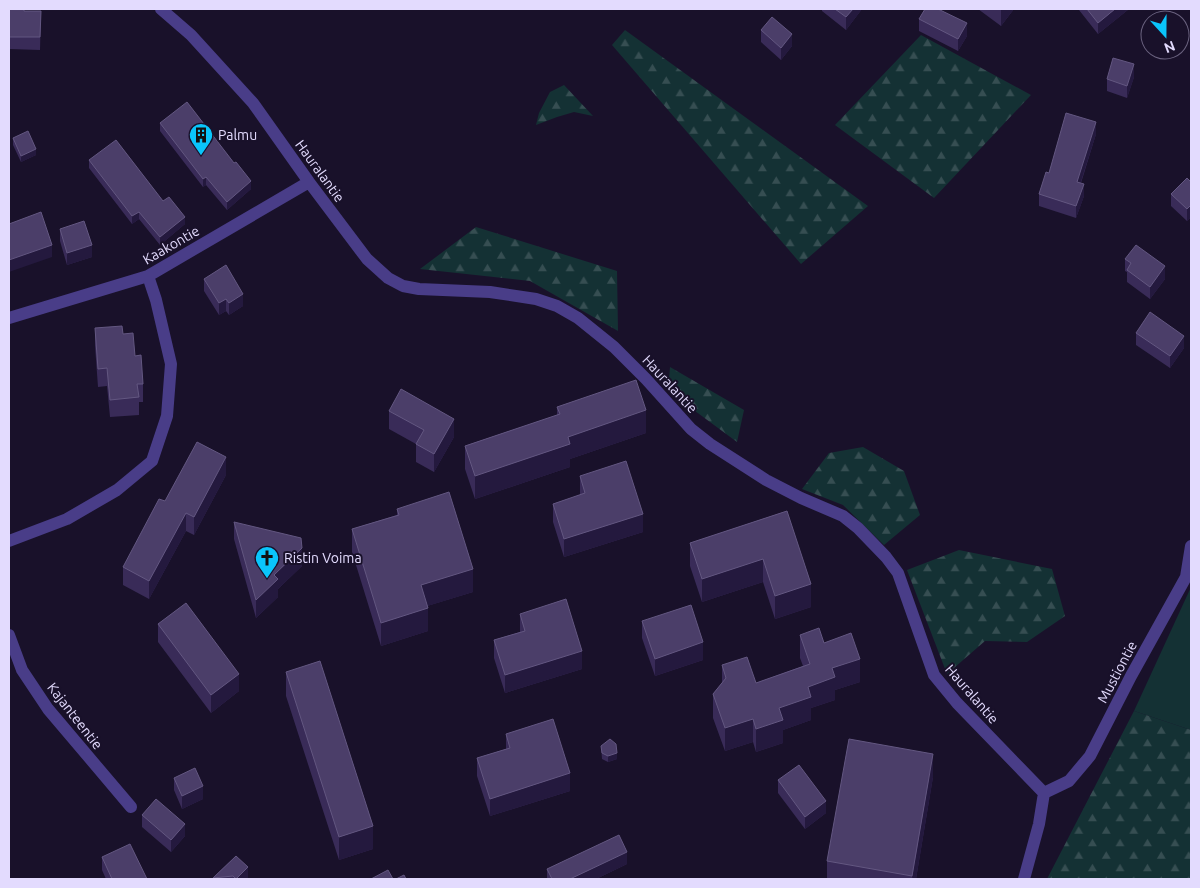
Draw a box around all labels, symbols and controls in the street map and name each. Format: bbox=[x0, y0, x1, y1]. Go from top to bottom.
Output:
north arrow bbox=[1140, 10, 1190, 60]
text: N bbox=[1162, 38, 1177, 56]
building icon: Palmu bbox=[188, 122, 214, 156]
place label: Palmu bbox=[218, 127, 257, 143]
street label: Hauralantie bbox=[292, 137, 348, 205]
street label: Kaakontie bbox=[140, 222, 202, 268]
street label: Hauralantie bbox=[639, 352, 701, 416]
church icon: Ristin Voima bbox=[254, 545, 280, 579]
place label: Ristin Voima bbox=[284, 550, 362, 566]
street label: Mustiontie bbox=[1094, 638, 1140, 706]
street label: Hauralantie bbox=[942, 661, 1002, 727]
street label: Kajanteentie bbox=[44, 680, 106, 752]

